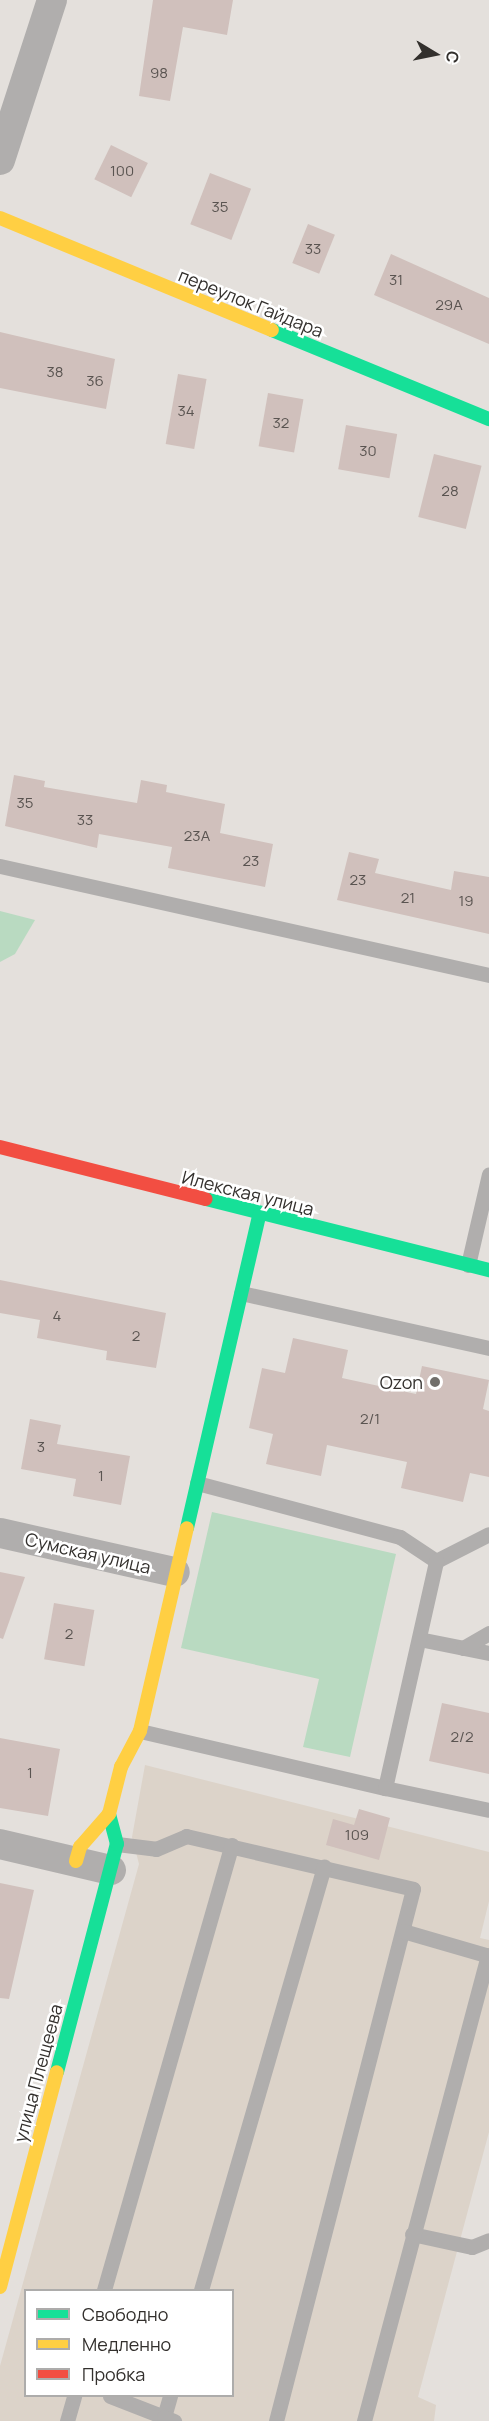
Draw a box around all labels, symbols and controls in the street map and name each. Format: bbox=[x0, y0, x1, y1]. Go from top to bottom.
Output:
north arrow bbox=[405, 24, 465, 84]
text: С bbox=[441, 49, 465, 65]
house number: 98 bbox=[150, 64, 168, 82]
house number: 100 bbox=[110, 162, 134, 180]
house number: 35 bbox=[212, 198, 228, 216]
house number: 33 bbox=[305, 240, 321, 258]
street label: переулок Гайдара bbox=[175, 264, 327, 342]
house number: 31 bbox=[389, 271, 403, 289]
house number: 29А bbox=[435, 296, 463, 314]
house number: 38 bbox=[46, 363, 64, 381]
house number: 36 bbox=[86, 372, 104, 390]
house number: 34 bbox=[177, 402, 195, 420]
house number: 32 bbox=[273, 414, 289, 432]
house number: 30 bbox=[359, 442, 377, 460]
house number: 28 bbox=[441, 482, 459, 500]
house number: 35 bbox=[17, 794, 33, 812]
house number: 33 bbox=[77, 811, 93, 829]
house number: 23А bbox=[184, 827, 210, 845]
house number: 23 bbox=[243, 852, 259, 870]
house number: 23 bbox=[350, 871, 366, 889]
house number: 21 bbox=[401, 889, 415, 907]
house number: 19 bbox=[458, 892, 474, 910]
street label: Илекская улица bbox=[180, 1166, 316, 1220]
house number: 4 bbox=[53, 1307, 61, 1325]
house number: 2 bbox=[132, 1327, 140, 1345]
place label: Ozon bbox=[380, 1371, 423, 1393]
marker: Ozon bbox=[428, 1375, 442, 1389]
house number: 2/1 bbox=[360, 1410, 380, 1428]
house number: 3 bbox=[37, 1438, 45, 1456]
house number: 1 bbox=[98, 1467, 104, 1485]
street label: Сумская улица bbox=[23, 1528, 153, 1578]
house number: 2 bbox=[65, 1625, 73, 1643]
house number: 2/2 bbox=[451, 1728, 473, 1746]
house number: 1 bbox=[27, 1764, 33, 1782]
house number: 109 bbox=[345, 1826, 369, 1844]
street label: улица Плещеева bbox=[9, 2001, 67, 2145]
legend bbox=[24, 2289, 234, 2397]
text: Свободно bbox=[82, 2302, 168, 2326]
text: Медленно bbox=[82, 2332, 171, 2356]
text: Пробка bbox=[82, 2362, 145, 2386]

